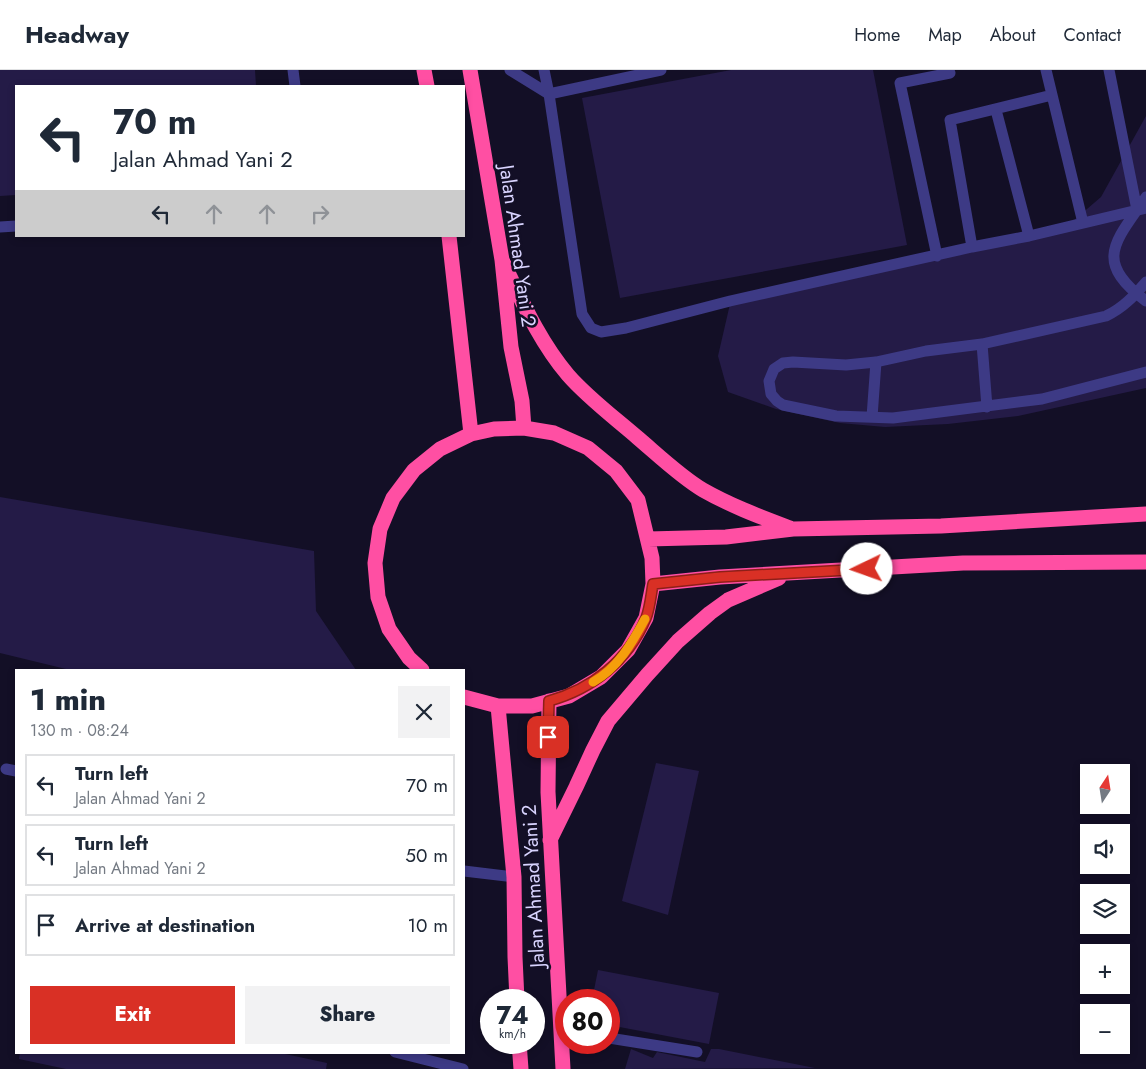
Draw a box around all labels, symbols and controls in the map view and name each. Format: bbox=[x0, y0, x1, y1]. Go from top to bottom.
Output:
text: Headway bbox=[25, 17, 129, 52]
text: Home bbox=[854, 22, 900, 48]
text: Map bbox=[928, 22, 962, 48]
text: About bbox=[990, 22, 1035, 48]
text: Contact bbox=[1063, 22, 1121, 48]
text: 70 m bbox=[113, 97, 196, 147]
icon: left bbox=[30, 105, 95, 170]
text: Jalan Ahmad Yani 2 bbox=[113, 143, 293, 175]
street label: Jalan Ahmad Yani 2 bbox=[491, 160, 543, 329]
icon: left bbox=[147, 200, 175, 228]
icon: ahead bbox=[200, 200, 228, 228]
icon: ahead bbox=[253, 200, 281, 228]
icon: right bbox=[306, 200, 334, 228]
position arrow bbox=[840, 542, 892, 594]
text: 1 min bbox=[30, 678, 106, 721]
button: close bbox=[398, 686, 450, 738]
pin bbox=[527, 716, 569, 758]
text: 130 m · 08:24 bbox=[30, 719, 129, 742]
icon: arrive bbox=[534, 723, 562, 751]
text: Turn left bbox=[75, 760, 148, 787]
north arrow bbox=[1080, 764, 1130, 814]
map controls bbox=[1080, 764, 1130, 1054]
icon: left bbox=[32, 771, 60, 799]
text: 70 m bbox=[406, 772, 448, 799]
text: Jalan Ahmad Yani 2 bbox=[75, 787, 206, 810]
street label: Jalan Ahmad Yani 2 bbox=[515, 804, 552, 971]
button: sound bbox=[1080, 824, 1130, 874]
text: Turn left bbox=[75, 830, 148, 857]
icon: left bbox=[32, 841, 60, 869]
text: 50 m bbox=[405, 842, 448, 869]
text: Jalan Ahmad Yani 2 bbox=[75, 857, 206, 880]
button: layers bbox=[1080, 884, 1130, 934]
icon: arrive bbox=[32, 911, 60, 939]
text: Arrive at destination bbox=[75, 912, 255, 939]
text: 10 m bbox=[408, 912, 448, 939]
button: + bbox=[1080, 944, 1130, 994]
button: Exit bbox=[30, 986, 235, 1044]
button: Share bbox=[245, 986, 450, 1044]
speed limit sign: 80 bbox=[555, 989, 620, 1054]
text: 74 bbox=[496, 997, 529, 1033]
button: − bbox=[1080, 1004, 1130, 1054]
text: km/h bbox=[499, 1025, 526, 1043]

